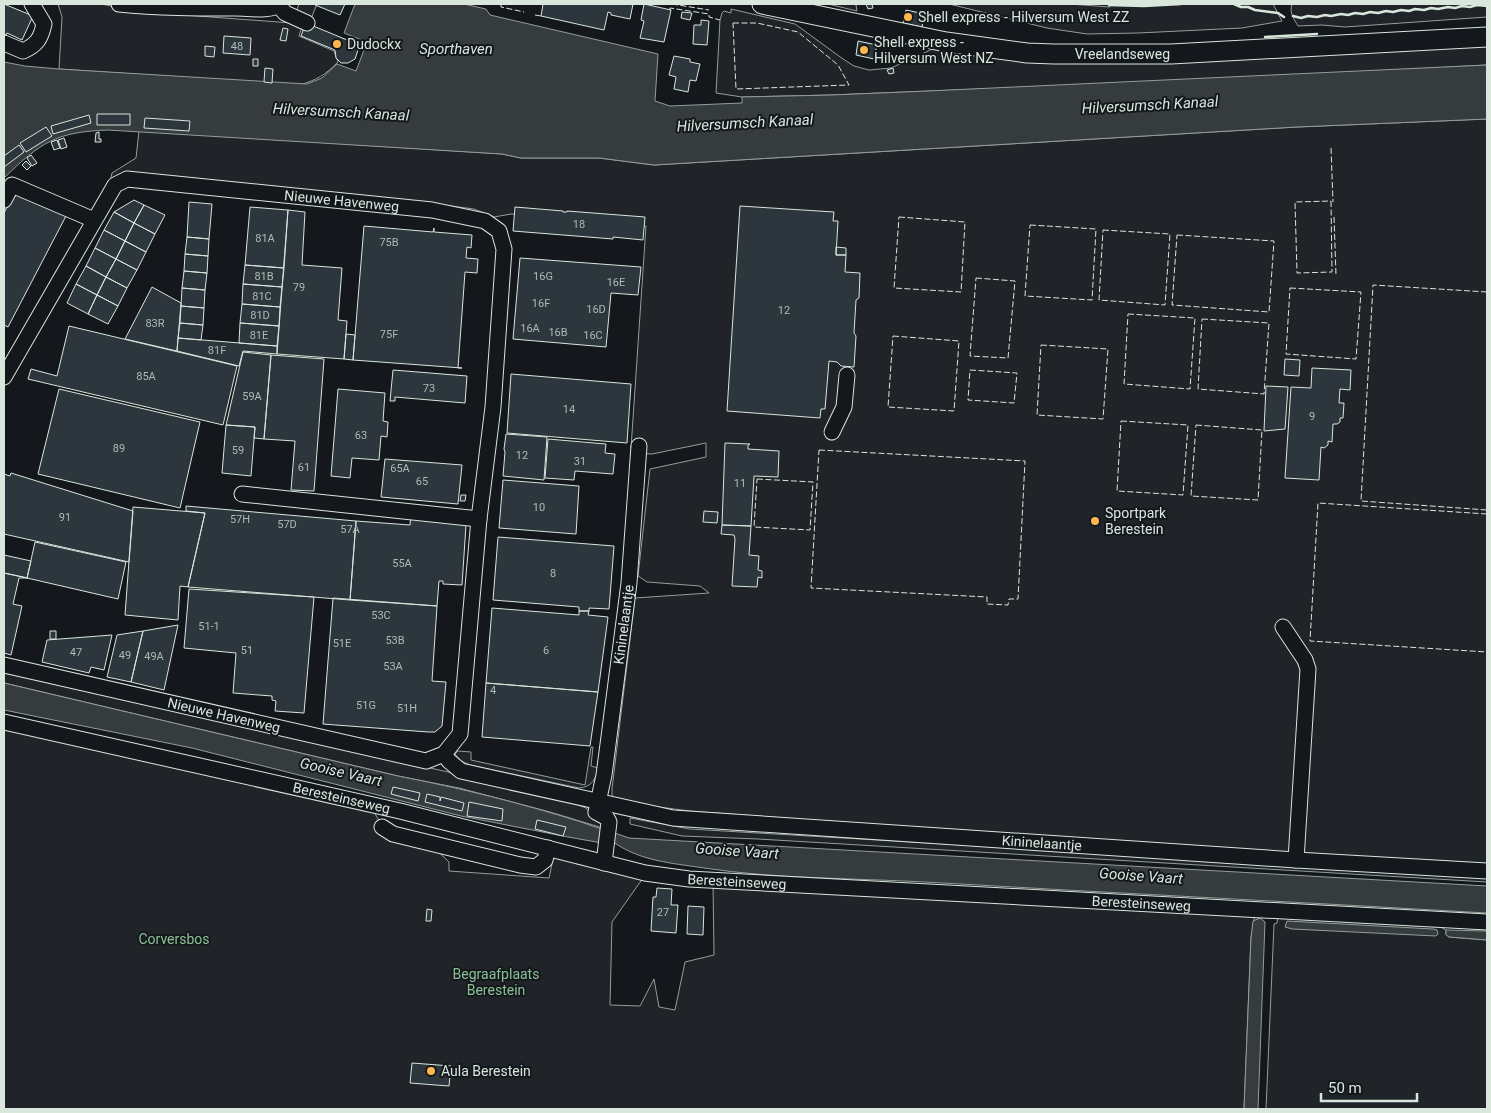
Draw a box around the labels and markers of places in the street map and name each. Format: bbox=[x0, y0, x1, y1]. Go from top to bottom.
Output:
place label: Shell express - Hilversum West ZZ bbox=[918, 9, 1129, 25]
marker: Shell express - Hilversum West ZZ bbox=[902, 11, 914, 23]
place label: Shell express - Hilversum West NZ bbox=[874, 34, 994, 66]
place label: Dudockx bbox=[347, 36, 401, 52]
marker: Dudockx bbox=[331, 38, 343, 50]
marker: Shell express - Hilversum West NZ bbox=[858, 44, 870, 56]
place label: Sportpark Berestein bbox=[1105, 505, 1167, 537]
marker: Sportpark Berestein bbox=[1089, 515, 1101, 527]
place label: Aula Berestein bbox=[441, 1063, 531, 1079]
marker: Aula Berestein bbox=[425, 1065, 437, 1077]

